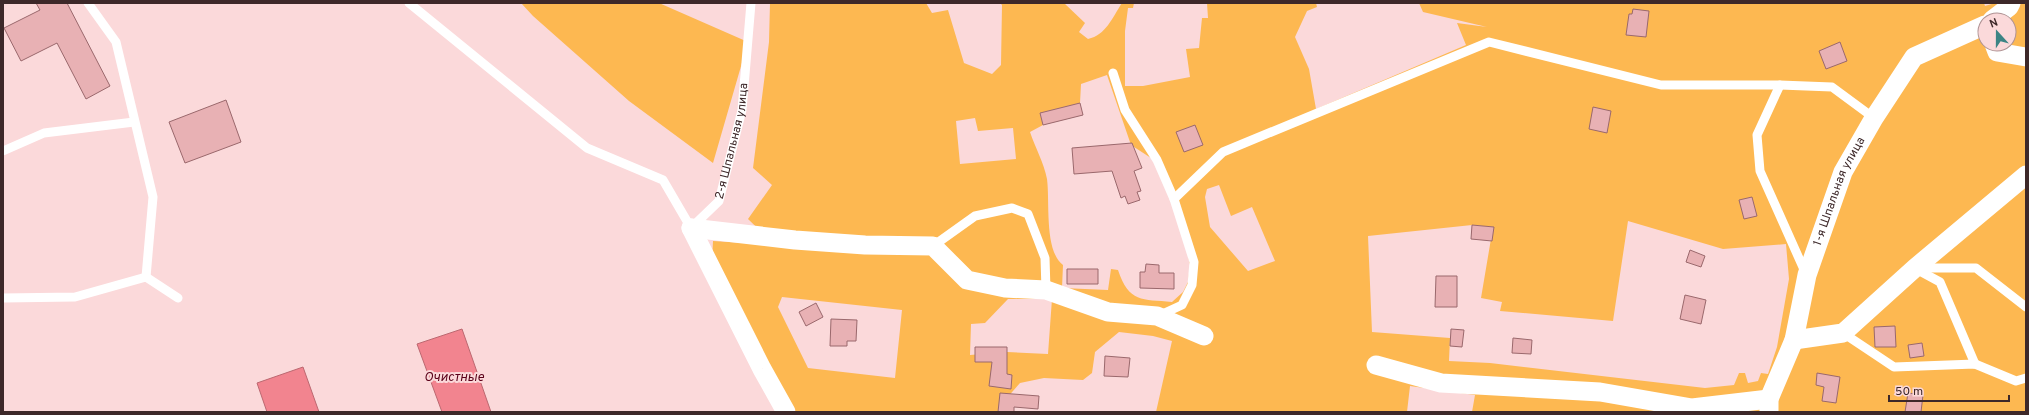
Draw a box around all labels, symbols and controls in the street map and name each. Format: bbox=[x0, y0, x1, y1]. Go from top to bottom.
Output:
north arrow bbox=[1977, 12, 2017, 52]
text: N bbox=[1988, 16, 2000, 32]
street label: 2-я Шпальная улица bbox=[712, 82, 752, 201]
street label: 1-я Шпальная улица bbox=[1810, 134, 1869, 248]
water label: Очистные bbox=[424, 370, 484, 386]
scale bar bbox=[1889, 377, 2009, 403]
text: 50 m bbox=[1895, 384, 1923, 400]

